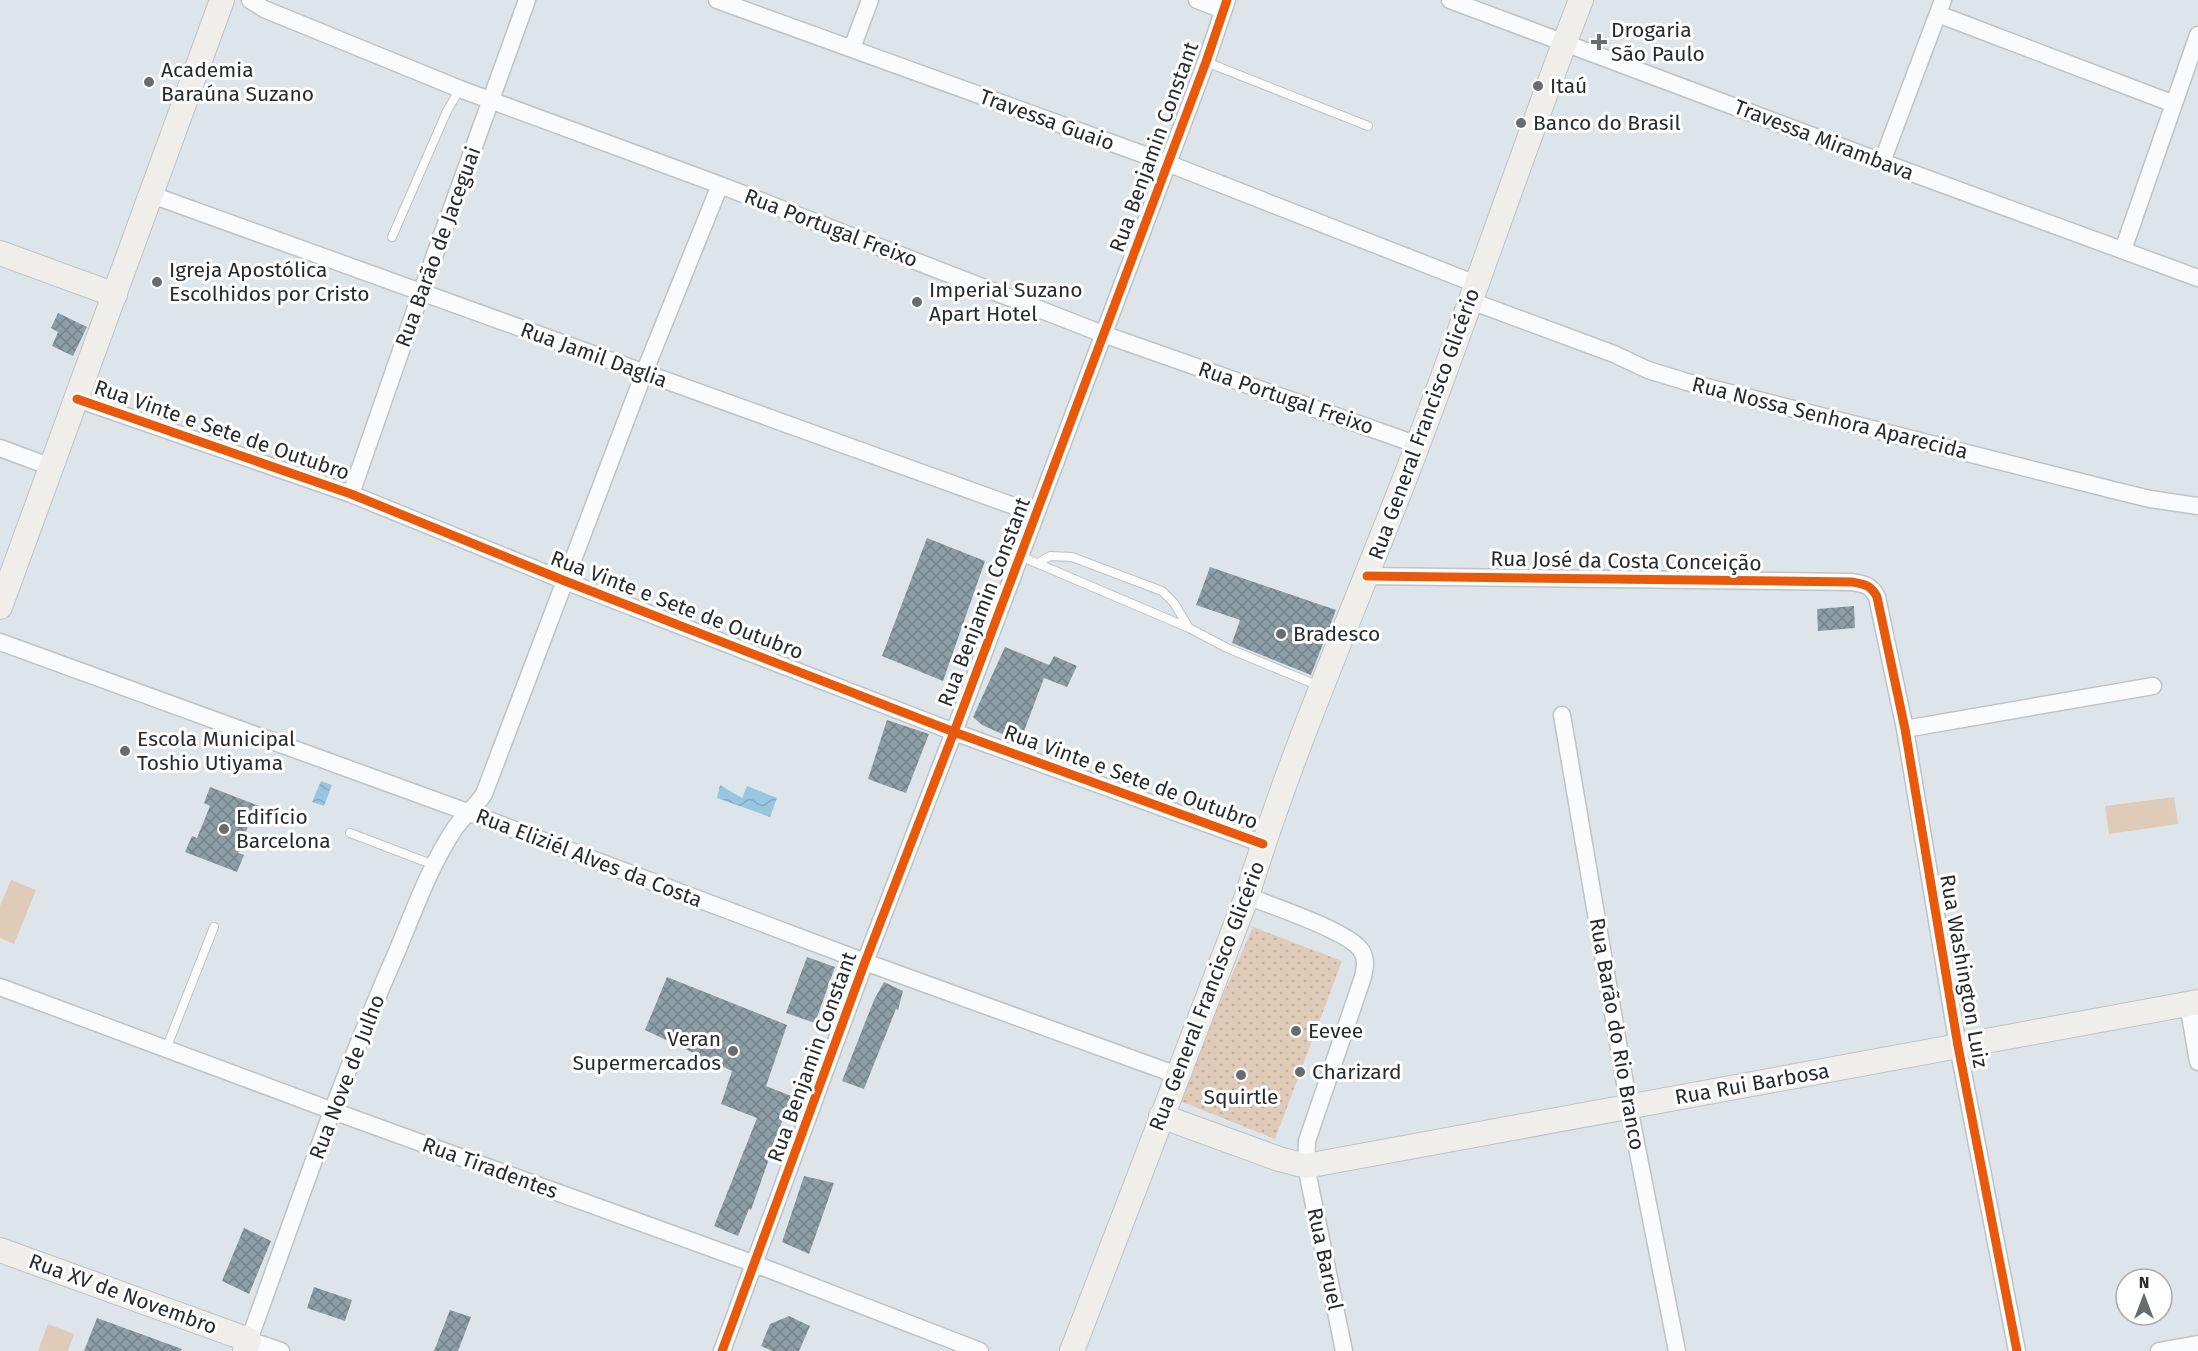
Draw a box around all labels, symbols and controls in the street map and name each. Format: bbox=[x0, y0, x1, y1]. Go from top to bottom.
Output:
place label: Drogaria São Paulo bbox=[1611, 17, 1705, 67]
marker: Drogaria São Paulo bbox=[1592, 35, 1606, 49]
street label: Rua Benjamin Constant bbox=[1104, 38, 1204, 256]
place label: Academia Baraúna Suzano bbox=[161, 57, 314, 107]
place label: Itaú bbox=[1550, 73, 1587, 99]
marker: Academia Baraúna Suzano bbox=[142, 75, 156, 89]
marker: Itaú bbox=[1531, 79, 1545, 93]
street label: Travessa Guaio bbox=[976, 84, 1118, 156]
street label: Travessa Mirambava bbox=[1730, 94, 1918, 186]
place label: Banco do Brasil bbox=[1533, 110, 1681, 136]
marker: Banco do Brasil bbox=[1514, 116, 1528, 130]
street label: Rua Barão de Jaceguai bbox=[390, 143, 486, 351]
street label: Rua Portugal Freixo bbox=[741, 183, 921, 273]
place label: Igreja Apostólica Escolhidos por Cristo bbox=[169, 257, 370, 307]
marker: Igreja Apostólica Escolhidos por Cristo bbox=[150, 275, 164, 289]
place label: Imperial Suzano Apart Hotel bbox=[929, 277, 1083, 327]
street label: Rua General Francisco Glicério bbox=[1363, 285, 1485, 563]
marker: Imperial Suzano Apart Hotel bbox=[910, 295, 924, 309]
street label: Rua Jamil Daglia bbox=[517, 316, 671, 394]
street label: Rua Portugal Freixo bbox=[1195, 356, 1377, 440]
street label: Rua Nossa Senhora Aparecida bbox=[1689, 371, 1971, 465]
street label: Rua Vinte e Sete de Outubro bbox=[91, 374, 353, 486]
street label: Rua Benjamin Constant bbox=[932, 493, 1036, 710]
street label: Rua Vinte e Sete de Outubro bbox=[547, 545, 807, 665]
street label: Rua José da Costa Conceição bbox=[1490, 546, 1762, 576]
place label: Bradesco bbox=[1293, 621, 1380, 647]
marker: Bradesco bbox=[1274, 627, 1288, 641]
street label: Rua Vinte e Sete de Outubro bbox=[1000, 719, 1262, 835]
place label: Escola Municipal Toshio Utiyama bbox=[137, 726, 295, 776]
marker: Escola Municipal Toshio Utiyama bbox=[118, 744, 132, 758]
street label: Rua Eliziél Alves da Costa bbox=[472, 803, 706, 913]
place label: Edifício Barcelona bbox=[236, 804, 331, 854]
marker: Edifício Barcelona bbox=[217, 822, 231, 836]
street label: Rua General Francisco Glicério bbox=[1143, 857, 1271, 1135]
street label: Rua Washington Luiz bbox=[1934, 872, 1994, 1070]
street label: Rua Barão do Rio Branco bbox=[1584, 916, 1650, 1152]
street label: Rua Benjamin Constant bbox=[762, 948, 862, 1166]
street label: Rua Nove de Julho bbox=[304, 991, 390, 1163]
place label: Eevee bbox=[1308, 1018, 1363, 1044]
marker: Eevee bbox=[1289, 1024, 1303, 1038]
place label: Veran Supermercados bbox=[573, 1026, 721, 1076]
marker: Veran Supermercados bbox=[726, 1044, 740, 1058]
street label: Rua Rui Barbosa bbox=[1673, 1058, 1831, 1110]
place label: Charizard bbox=[1312, 1059, 1402, 1085]
marker: Charizard bbox=[1293, 1065, 1307, 1079]
marker: Squirtle bbox=[1234, 1068, 1248, 1082]
place label: Squirtle bbox=[1203, 1084, 1279, 1110]
street label: Rua Tiradentes bbox=[419, 1131, 561, 1205]
street label: Rua Baruel bbox=[1301, 1205, 1349, 1313]
street label: Rua XV de Novembro bbox=[25, 1248, 221, 1340]
north arrow bbox=[2114, 1267, 2174, 1327]
text: N bbox=[2139, 1273, 2149, 1292]

